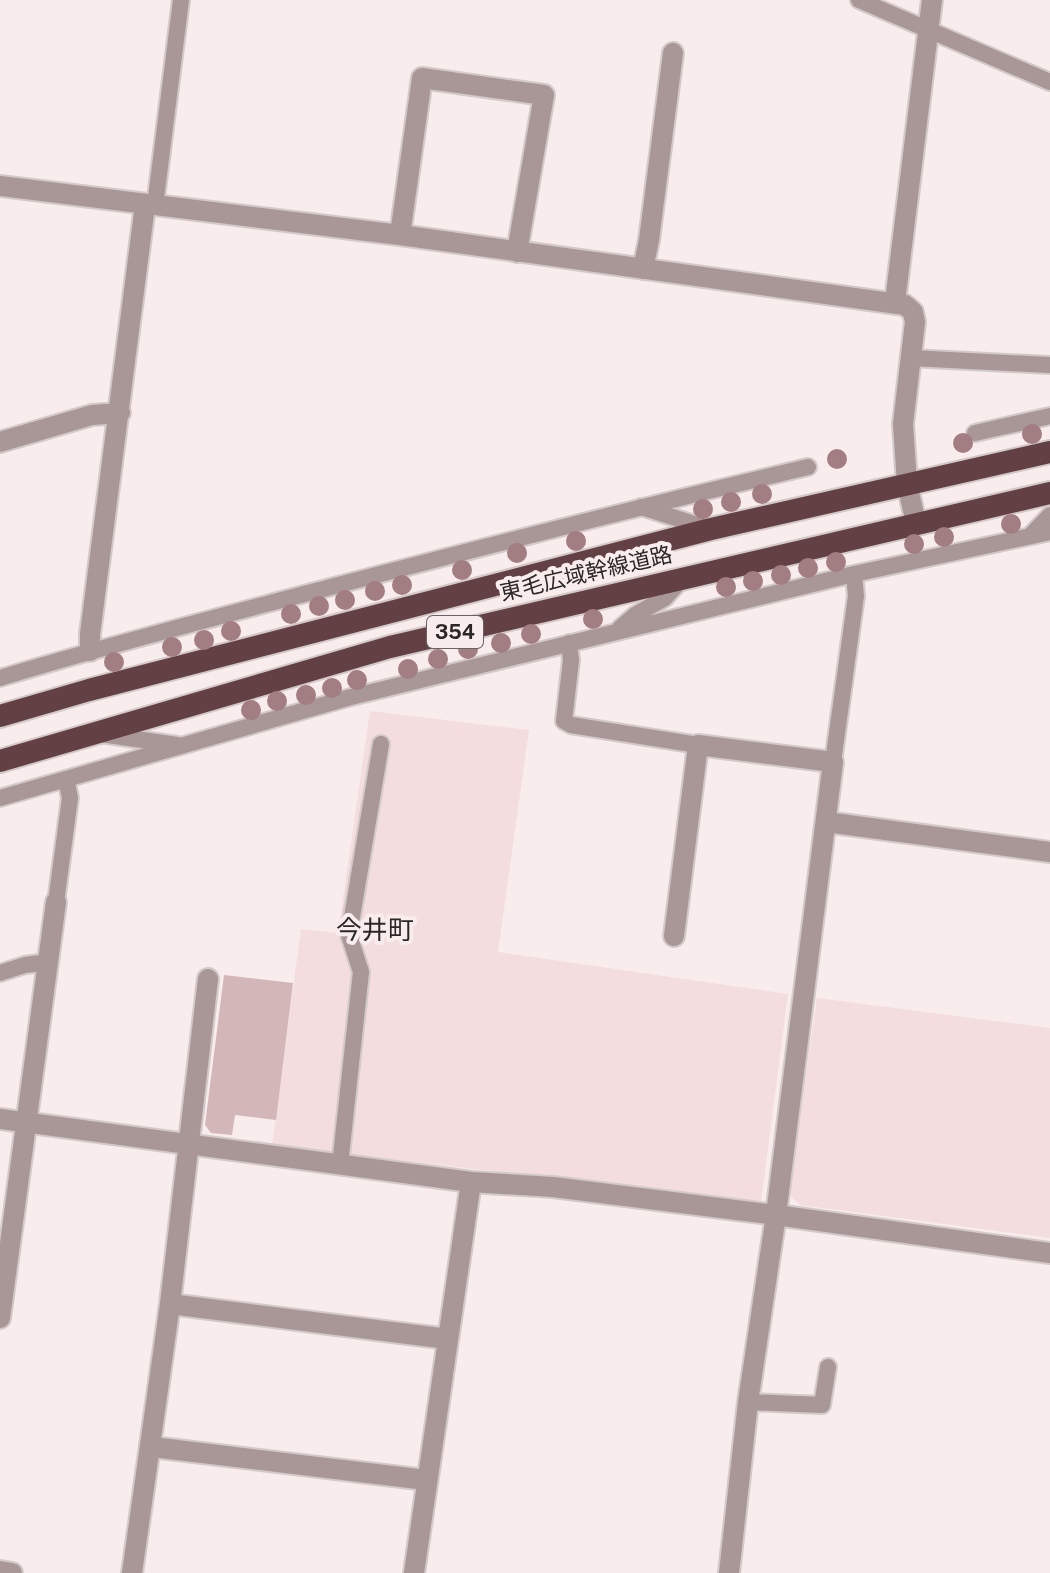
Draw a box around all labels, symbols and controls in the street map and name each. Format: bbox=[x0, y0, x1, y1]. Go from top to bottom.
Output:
street label: 東毛広域幹線道路 bbox=[497, 541, 675, 605]
road number: 354 bbox=[427, 616, 483, 648]
district label: 今井町 bbox=[336, 914, 414, 945]

